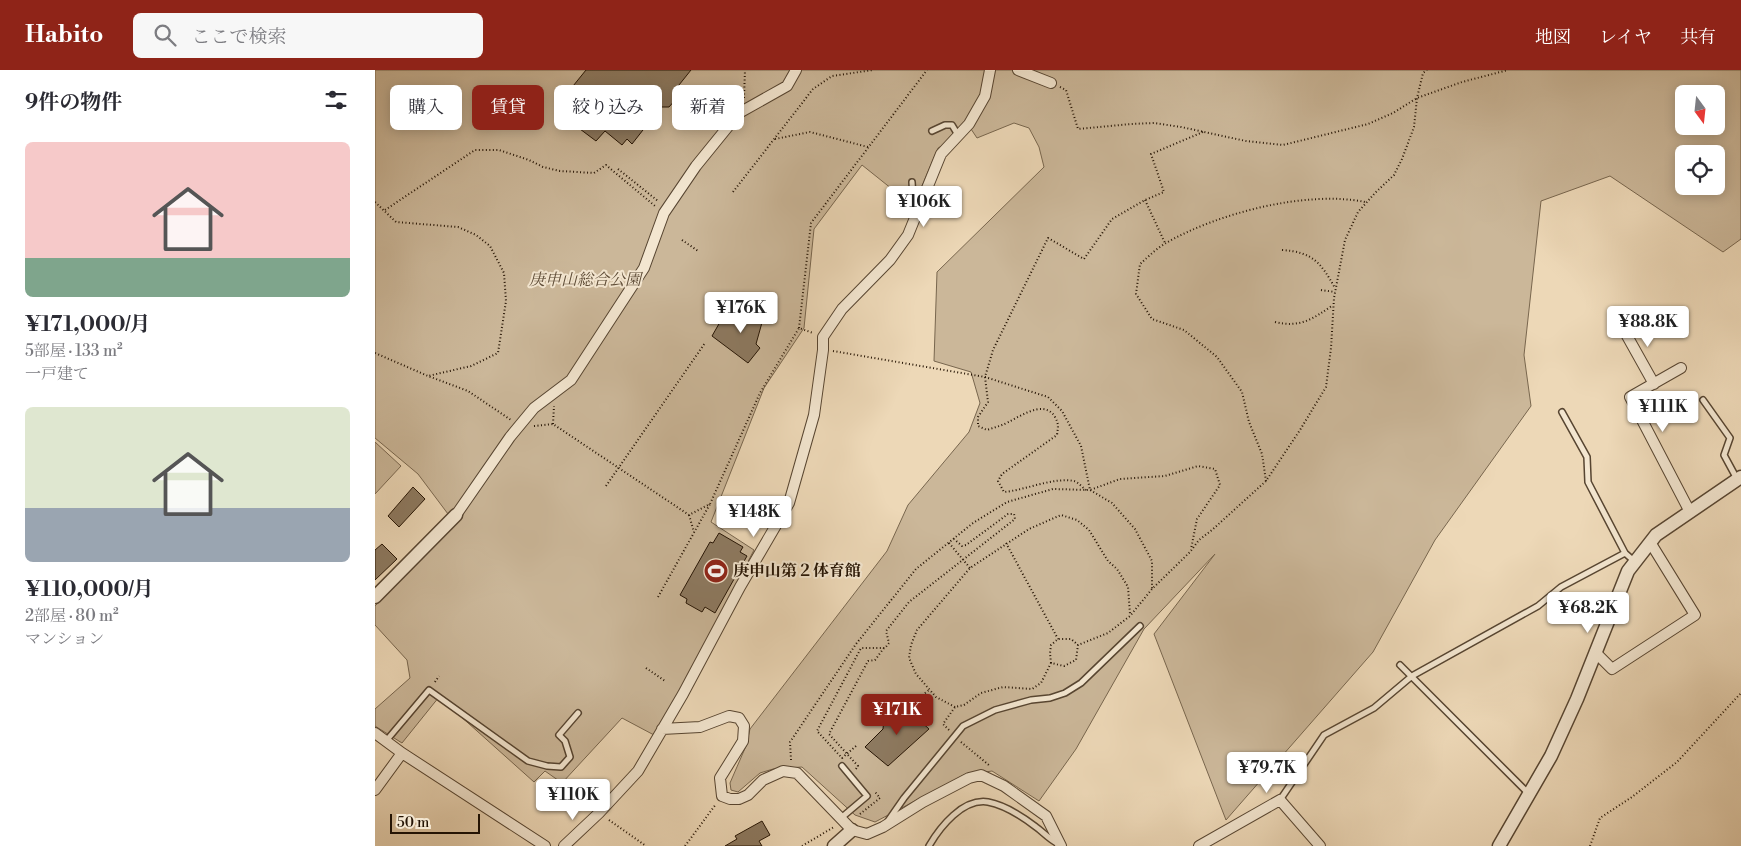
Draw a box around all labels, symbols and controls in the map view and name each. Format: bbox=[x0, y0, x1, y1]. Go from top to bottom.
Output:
search box bbox=[133, 13, 483, 58]
text: Habito bbox=[25, 20, 103, 50]
icon: search bbox=[151, 21, 179, 49]
text: ここで検索 bbox=[191, 25, 286, 49]
text: 地図 bbox=[1535, 26, 1571, 49]
text: レイヤ bbox=[1599, 26, 1652, 49]
text: 共有 bbox=[1680, 26, 1716, 49]
chip: 購入 bbox=[390, 85, 462, 130]
chip: 賃貸 bbox=[472, 85, 544, 130]
chip: 絞り込み bbox=[554, 85, 662, 130]
chip: 新着 bbox=[672, 85, 744, 130]
north arrow bbox=[1675, 85, 1725, 135]
map controls bbox=[1675, 85, 1725, 195]
icon: filters bbox=[322, 86, 350, 114]
text: 9件の物件 bbox=[25, 90, 122, 116]
button: locate bbox=[1675, 145, 1725, 195]
icon: home bbox=[143, 174, 233, 264]
pin: ¥106K bbox=[889, 186, 959, 228]
text: ¥106K bbox=[897, 192, 951, 212]
park label: 庚申山総合公園 bbox=[529, 270, 644, 290]
pin: ¥176K bbox=[706, 292, 776, 334]
text: ¥176K bbox=[716, 298, 766, 318]
pin: ¥88.8K bbox=[1607, 306, 1689, 348]
text: ¥171,000/月 bbox=[25, 312, 151, 338]
text: ¥88.8K bbox=[1618, 312, 1678, 332]
text: 5部屋 · 133 m² bbox=[25, 341, 123, 361]
text: 一戸建て bbox=[25, 364, 89, 384]
pin: ¥111K bbox=[1628, 390, 1698, 433]
text: ¥111K bbox=[1638, 397, 1688, 417]
icon: home bbox=[143, 439, 233, 529]
pin: ¥148K bbox=[719, 496, 789, 538]
text: ¥148K bbox=[727, 502, 781, 522]
sports icon: 庚申山第２体育館 bbox=[703, 558, 729, 584]
place label: 庚申山第２体育館 bbox=[733, 561, 861, 581]
text: ¥110,000/月 bbox=[25, 577, 154, 603]
pin: ¥68.2K bbox=[1547, 592, 1629, 634]
text: ¥68.2K bbox=[1558, 598, 1618, 618]
text: 2部屋 · 80 m² bbox=[25, 606, 119, 626]
text: マンション bbox=[25, 629, 104, 649]
pin: ¥171K bbox=[862, 694, 932, 736]
text: ¥171K bbox=[872, 700, 922, 720]
pin: ¥79.7K bbox=[1226, 752, 1308, 794]
text: ¥79.7K bbox=[1238, 758, 1296, 778]
pin: ¥110K bbox=[538, 778, 608, 821]
text: ¥110K bbox=[547, 785, 599, 805]
scale bar bbox=[390, 811, 480, 834]
text: 50 m bbox=[397, 814, 429, 832]

